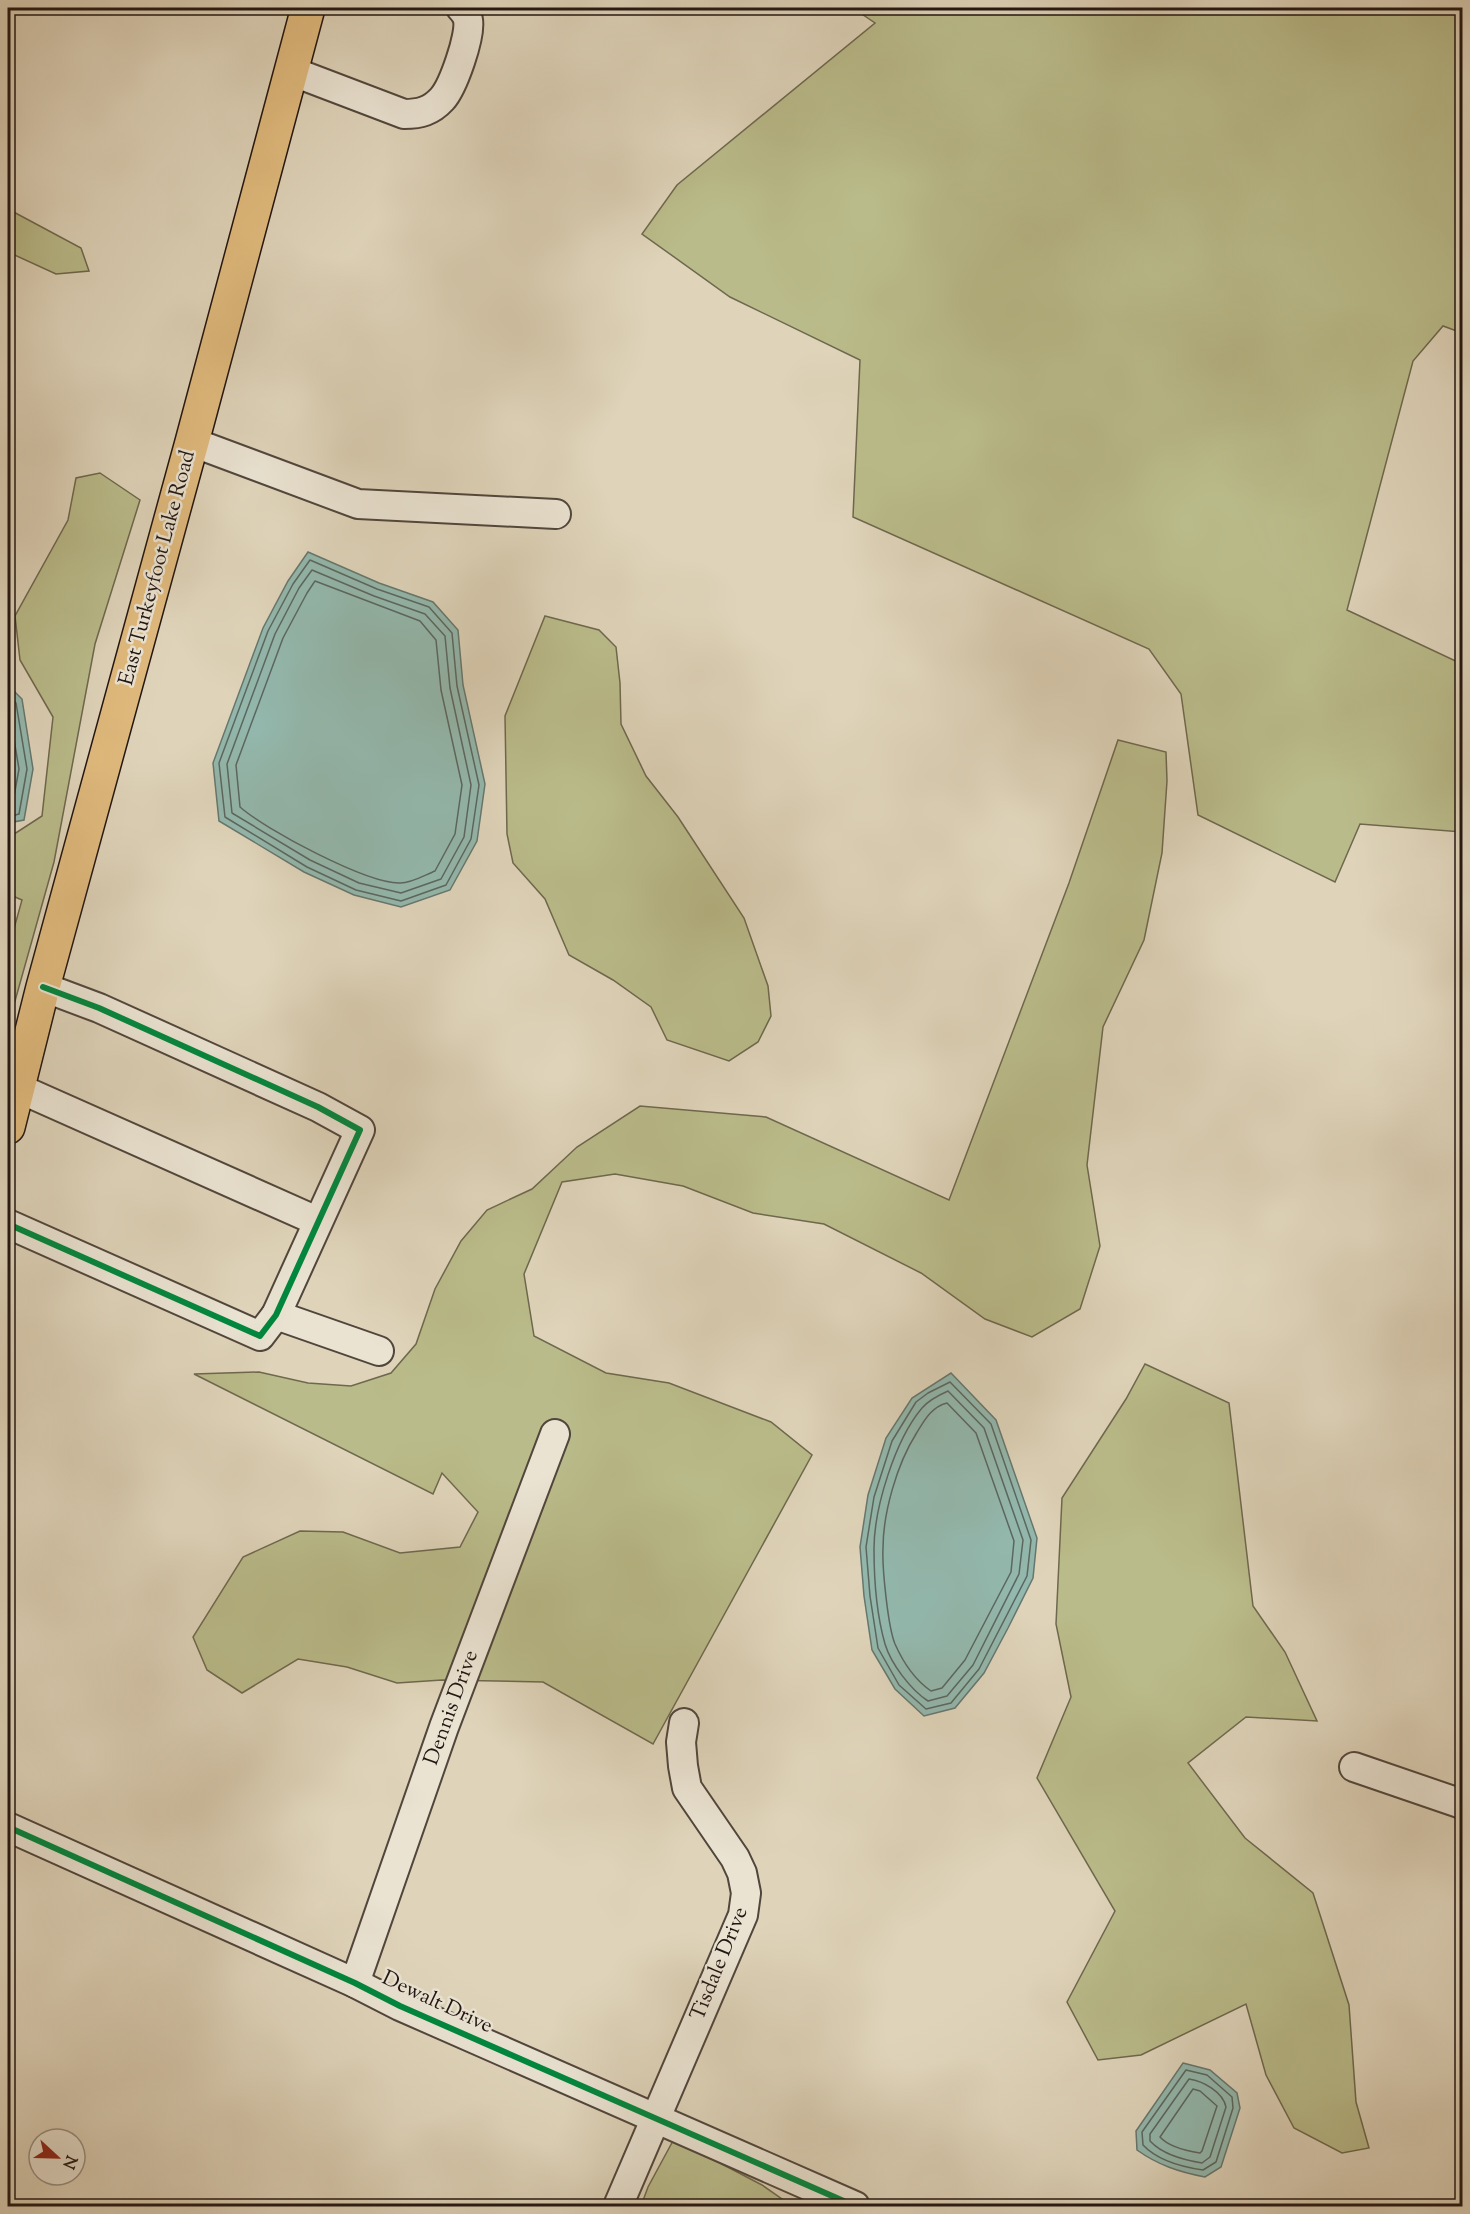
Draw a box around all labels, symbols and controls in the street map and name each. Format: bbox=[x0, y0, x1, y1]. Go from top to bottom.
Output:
street label: East Turkeyfoot Lake Road bbox=[112, 447, 204, 689]
street label: Dennis Drive bbox=[417, 1646, 487, 1770]
street label: Tisdale Drive bbox=[684, 1903, 756, 2025]
street label: Dewalt Drive bbox=[377, 1964, 497, 2042]
north arrow bbox=[27, 2127, 87, 2187]
text: N bbox=[55, 2151, 82, 2172]

